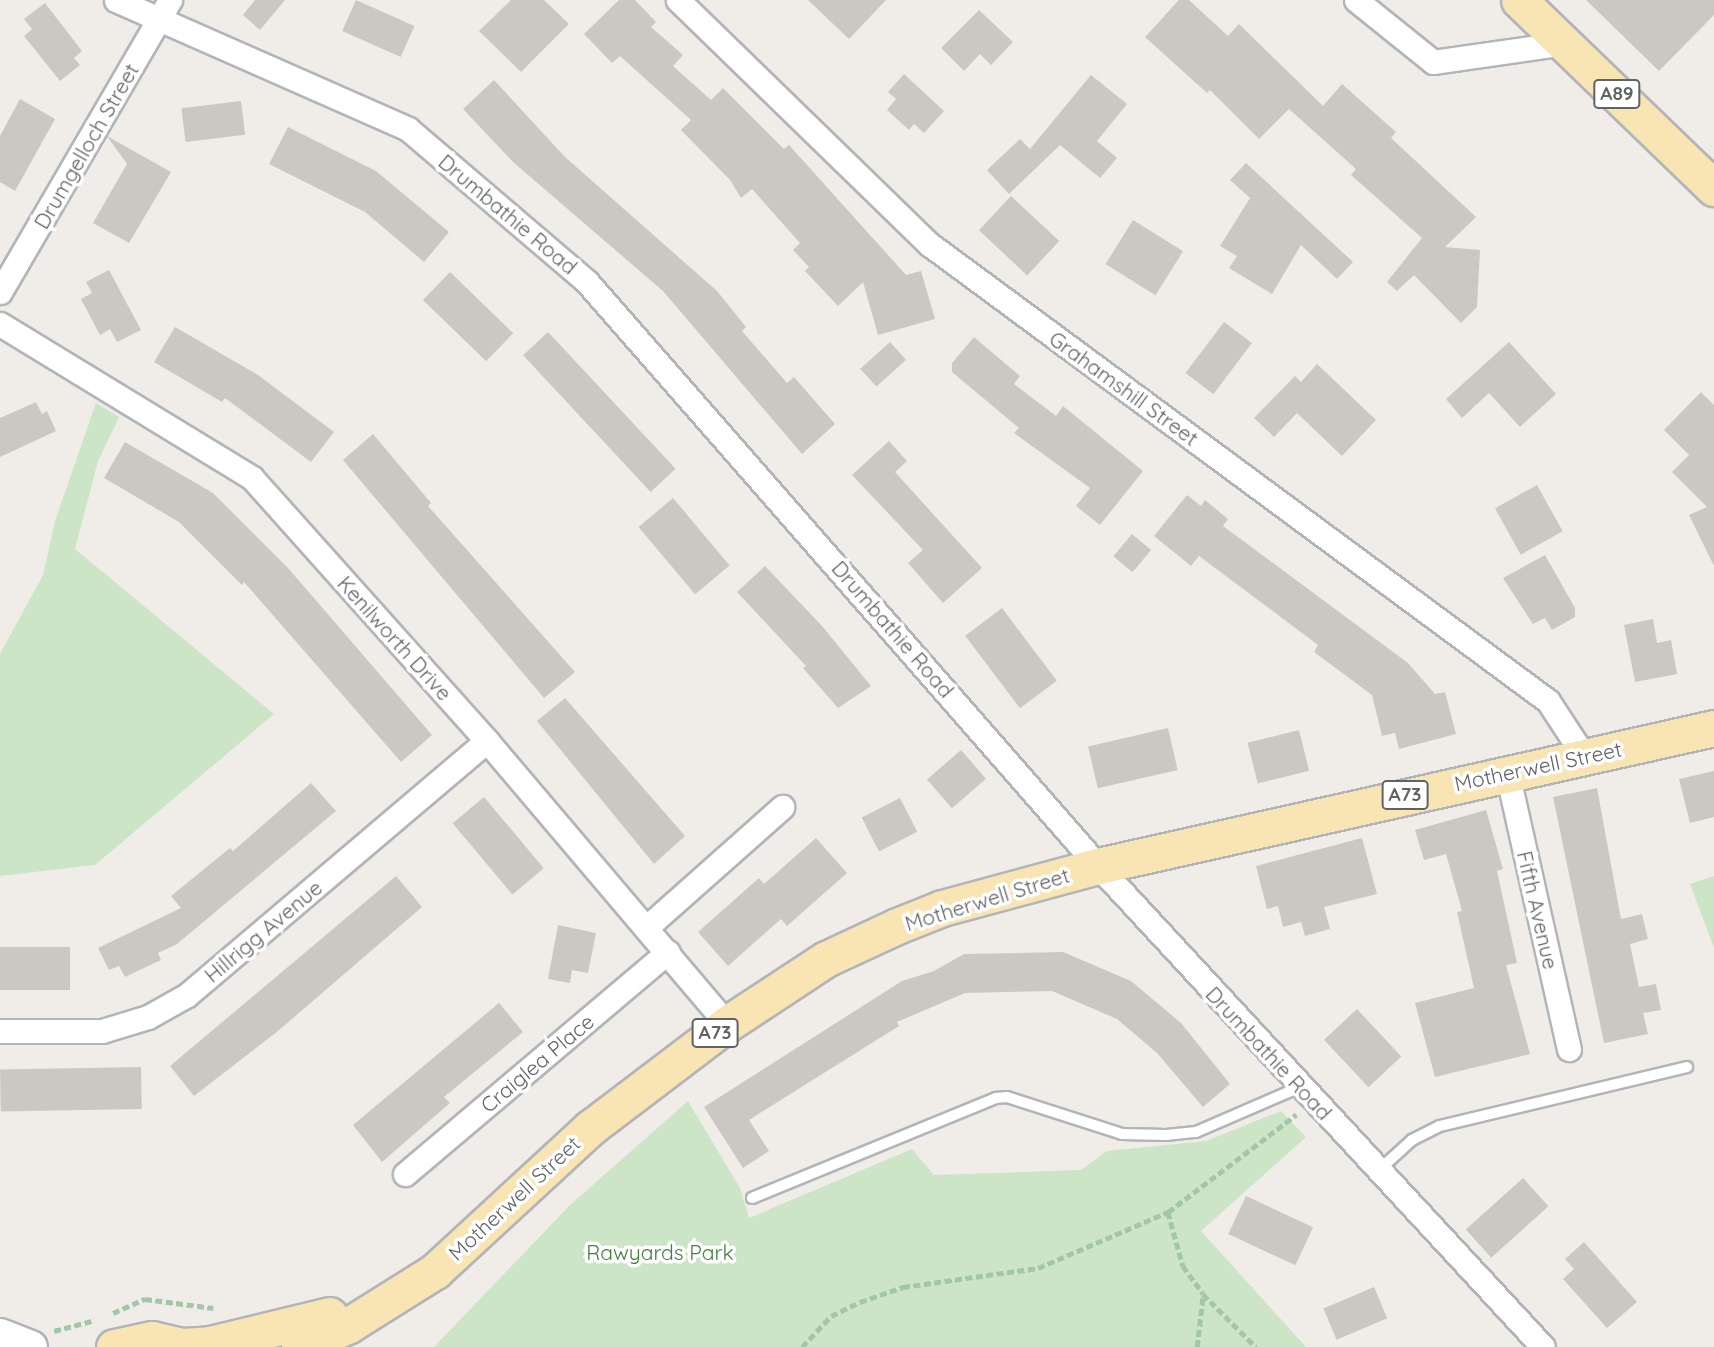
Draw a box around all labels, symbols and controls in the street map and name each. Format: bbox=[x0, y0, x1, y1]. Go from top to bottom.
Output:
street label: Drumgelloch Street bbox=[28, 59, 144, 233]
road number: A89 bbox=[1592, 78, 1642, 110]
street label: Drumbathie Road bbox=[434, 149, 582, 279]
street label: Grahamshill Street bbox=[1045, 325, 1203, 451]
street label: Drumbathie Road bbox=[827, 555, 959, 703]
street label: Kenilworth Drive bbox=[333, 571, 457, 705]
street label: Motherwell Street bbox=[1452, 736, 1624, 796]
road number: A73 bbox=[1380, 780, 1430, 810]
street label: Fifth Avenue bbox=[1512, 848, 1564, 972]
street label: Motherwell Street bbox=[902, 862, 1072, 936]
street label: Hillrigg Avenue bbox=[199, 875, 327, 987]
street label: Drumbathie Road bbox=[1201, 981, 1337, 1125]
street label: Craiglea Place bbox=[475, 1008, 599, 1118]
road number: A73 bbox=[690, 1018, 740, 1049]
street label: Motherwell Street bbox=[443, 1131, 585, 1265]
park label: Rawyards Park bbox=[586, 1239, 734, 1265]

